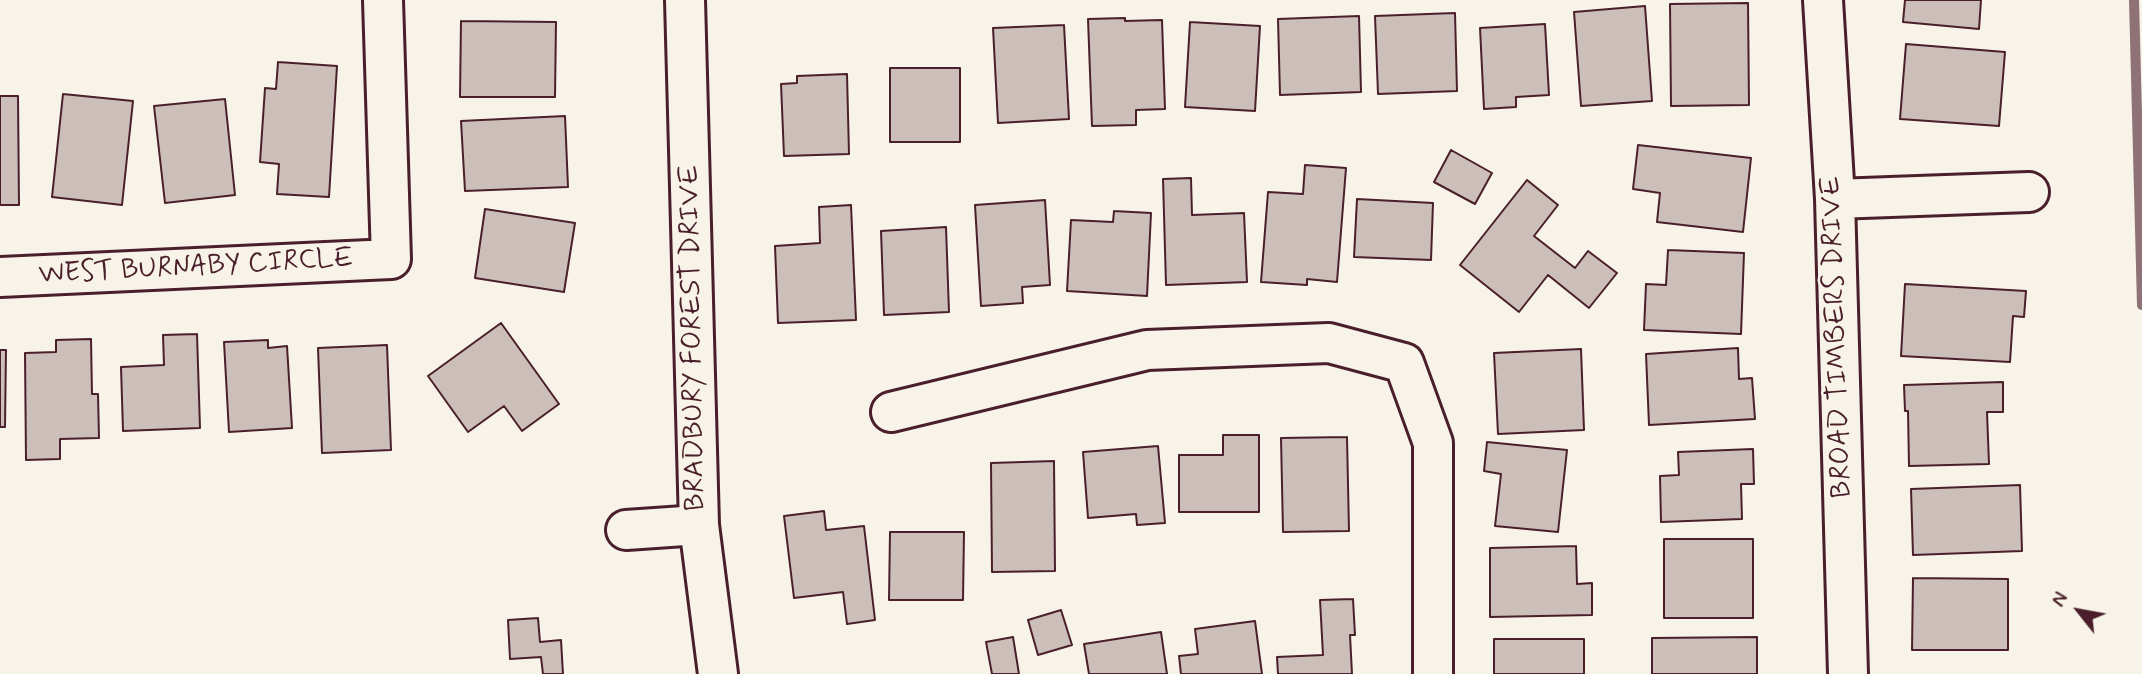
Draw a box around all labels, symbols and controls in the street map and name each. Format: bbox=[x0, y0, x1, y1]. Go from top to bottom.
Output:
street label: BRADBURY FOREST DRIVE bbox=[674, 165, 714, 511]
street label: BROAD TIMBERS DRIVE bbox=[1816, 175, 1860, 499]
street label: WEST BURNABY CIRCLE bbox=[38, 243, 354, 293]
north arrow bbox=[2044, 576, 2114, 646]
text: N bbox=[2047, 588, 2075, 612]

